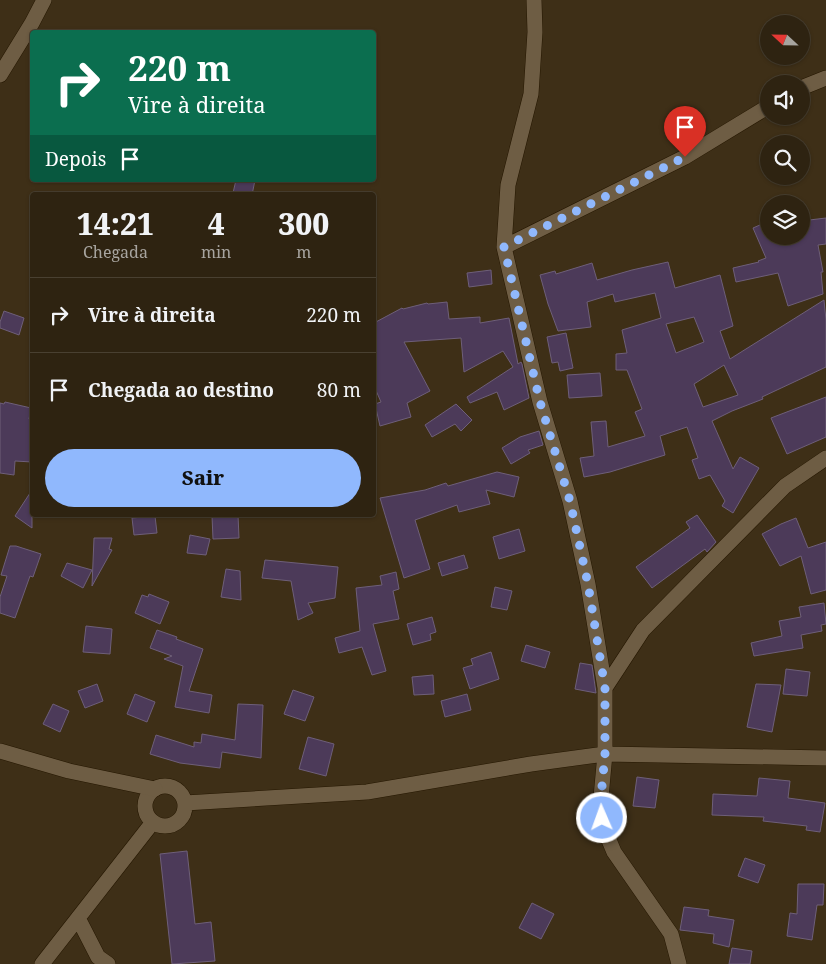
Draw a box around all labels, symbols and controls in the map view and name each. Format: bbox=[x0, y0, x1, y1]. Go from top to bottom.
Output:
north arrow bbox=[760, 15, 810, 65]
map controls bbox=[760, 15, 810, 245]
text: 220 m bbox=[128, 44, 231, 91]
icon: right bbox=[45, 50, 110, 115]
button: sound bbox=[760, 75, 810, 125]
text: Vire à direita bbox=[128, 89, 266, 119]
pin bbox=[664, 106, 706, 157]
icon: arrive bbox=[671, 113, 699, 141]
button: search bbox=[760, 135, 810, 185]
icon: arrive bbox=[116, 145, 144, 173]
text: Depois bbox=[45, 146, 106, 172]
button: layers bbox=[760, 195, 810, 245]
text: 14:21 bbox=[77, 203, 154, 244]
text: 4 bbox=[208, 203, 225, 244]
text: 300 bbox=[278, 203, 329, 244]
text: Chegada bbox=[83, 241, 148, 263]
text: min bbox=[201, 241, 231, 263]
text: m bbox=[296, 241, 311, 263]
icon: right bbox=[45, 301, 73, 329]
text: Vire à direita bbox=[88, 302, 216, 328]
text: 220 m bbox=[306, 302, 361, 328]
icon: arrive bbox=[45, 376, 73, 404]
text: Chegada ao destino bbox=[88, 377, 274, 403]
text: 80 m bbox=[317, 377, 361, 403]
button: Sair bbox=[45, 449, 361, 507]
position arrow bbox=[575, 791, 627, 843]

